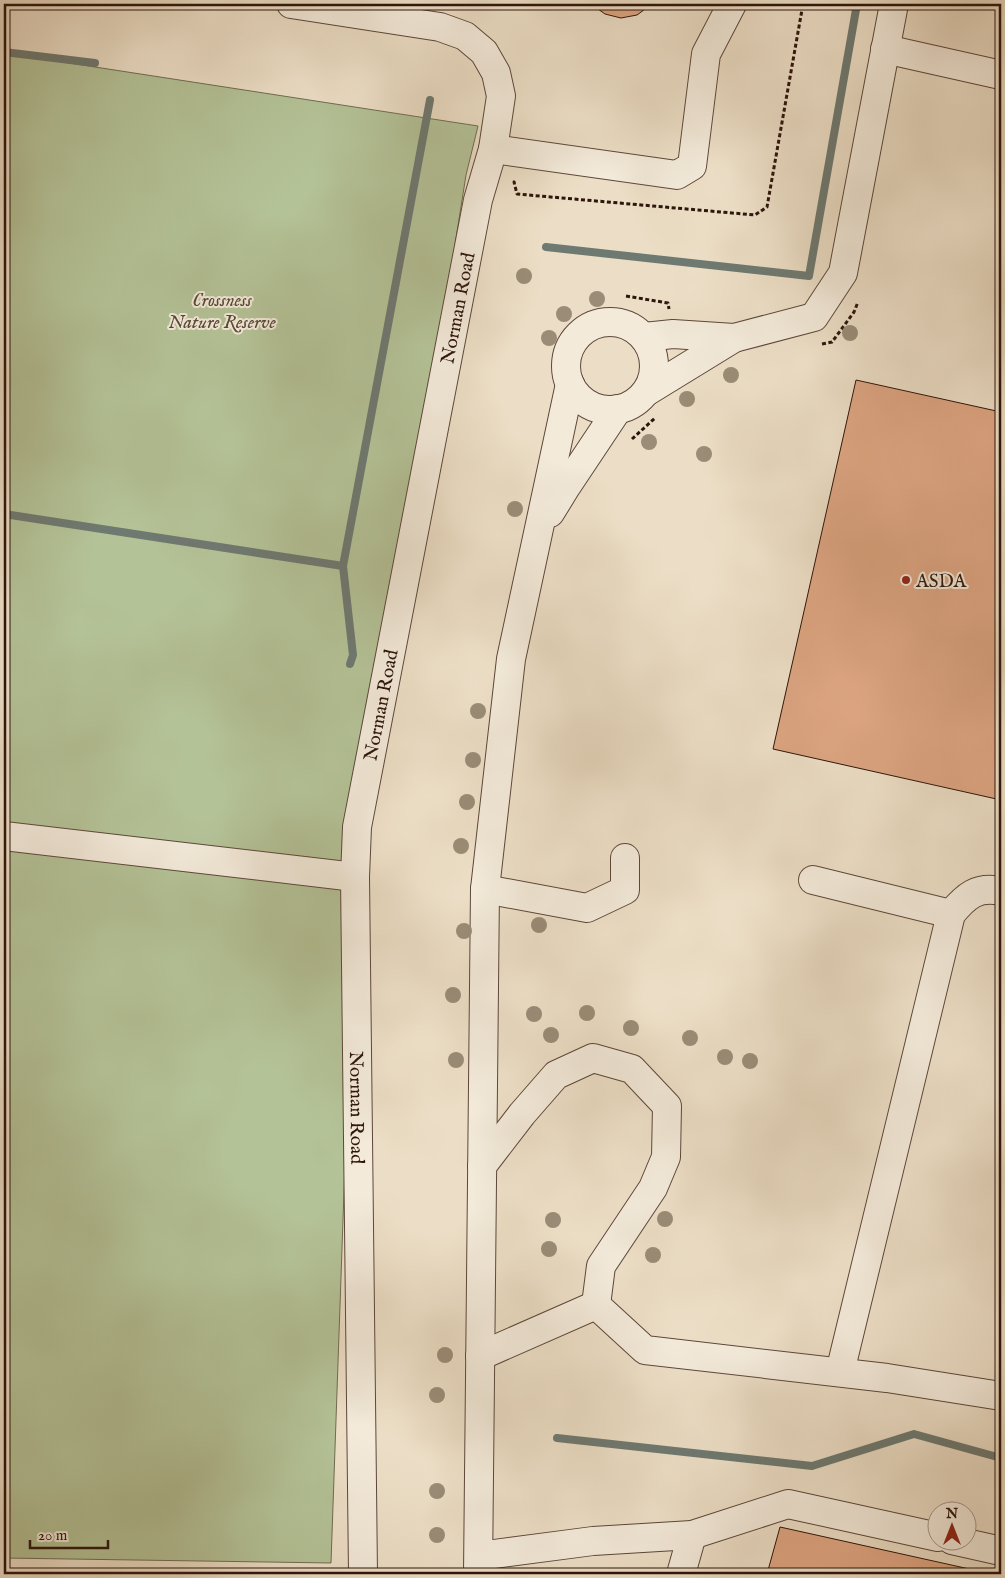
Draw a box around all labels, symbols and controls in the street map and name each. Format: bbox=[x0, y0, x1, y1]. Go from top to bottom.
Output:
street label: Norman Road bbox=[436, 250, 482, 366]
park label: Crossness Nature Reserve bbox=[168, 289, 277, 335]
place label: ASDA bbox=[915, 570, 967, 594]
marker: ASDA bbox=[900, 574, 912, 586]
street label: Norman Road bbox=[359, 647, 405, 763]
street label: Norman Road bbox=[343, 1051, 368, 1165]
north arrow bbox=[928, 1500, 978, 1550]
text: N bbox=[945, 1505, 958, 1523]
scale bar bbox=[30, 1518, 108, 1550]
text: 20 m bbox=[38, 1526, 68, 1545]

